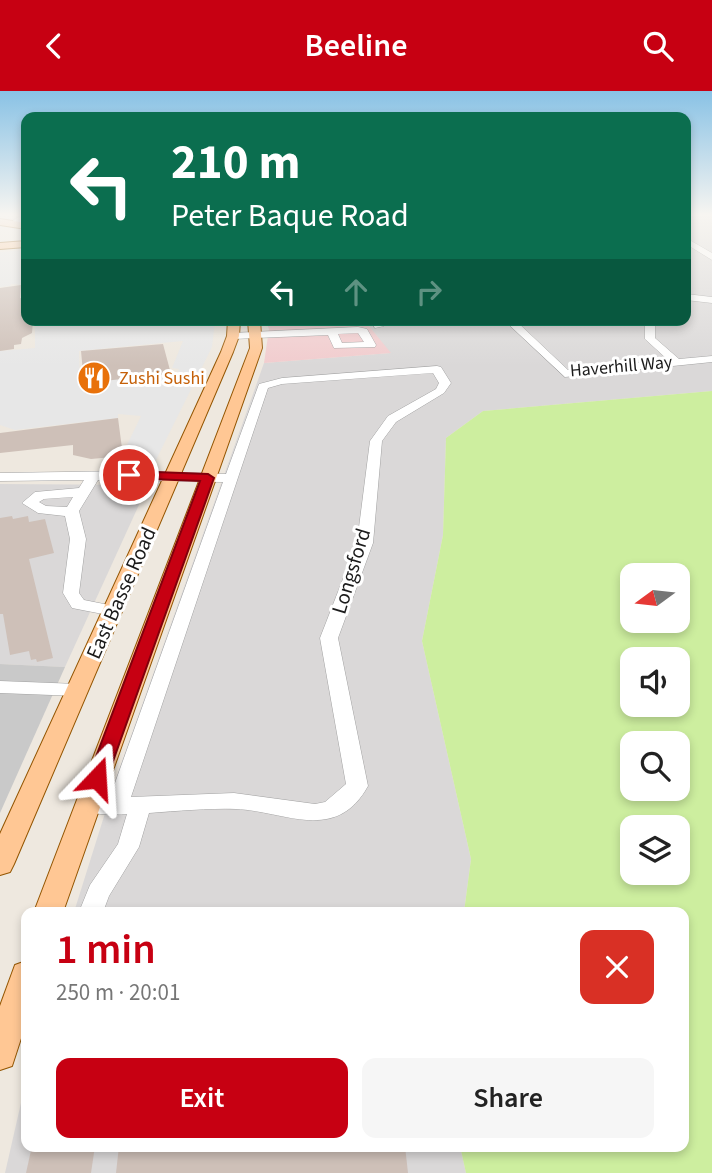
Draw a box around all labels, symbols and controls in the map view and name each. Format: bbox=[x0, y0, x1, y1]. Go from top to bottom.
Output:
text: Beeline bbox=[305, 23, 407, 69]
icon: back bbox=[35, 27, 73, 65]
icon: search bbox=[639, 27, 677, 65]
text: 210 m bbox=[171, 128, 300, 198]
icon: left bbox=[56, 140, 147, 231]
text: Peter Baque Road bbox=[171, 193, 409, 239]
icon: left bbox=[264, 273, 302, 311]
icon: ahead bbox=[337, 273, 375, 311]
icon: right bbox=[410, 273, 448, 311]
street label: Haverhill Way bbox=[569, 350, 674, 383]
restaurant icon: Zushi Sushi bbox=[75, 359, 113, 397]
place label: Zushi Sushi bbox=[119, 366, 205, 391]
pin bbox=[99, 445, 159, 505]
icon: arrive bbox=[110, 456, 148, 494]
street label: East Basse Road bbox=[79, 522, 163, 664]
street label: Longsford bbox=[324, 524, 378, 618]
north arrow bbox=[620, 563, 690, 633]
map controls bbox=[620, 563, 690, 885]
button: sound bbox=[620, 647, 690, 717]
button: search bbox=[620, 731, 690, 801]
position arrow bbox=[60, 741, 134, 815]
button: layers bbox=[620, 815, 690, 885]
text: 1 min bbox=[56, 920, 156, 980]
button: close bbox=[580, 930, 654, 1004]
text: 250 m · 20:01 bbox=[56, 976, 180, 1009]
button: Exit bbox=[56, 1058, 348, 1138]
button: Share bbox=[362, 1058, 654, 1138]

